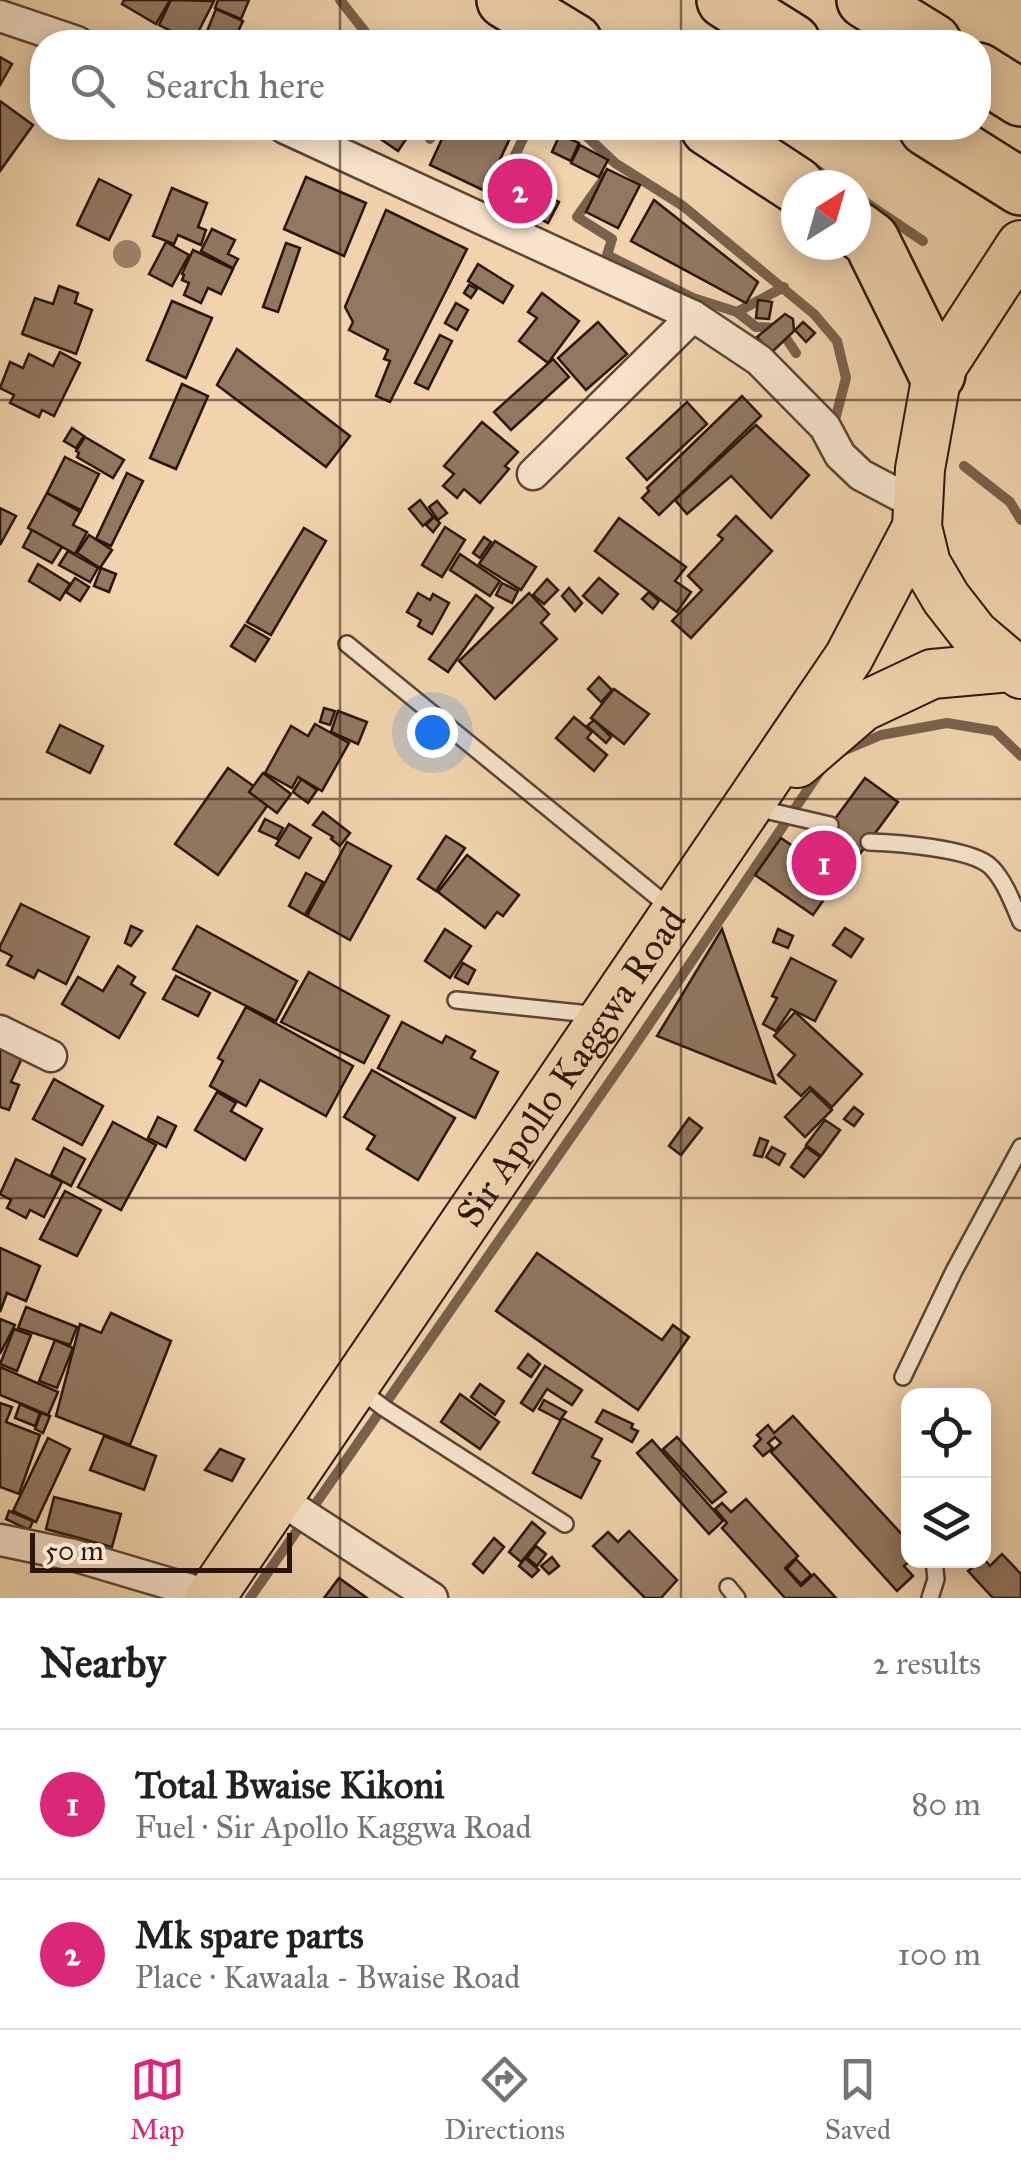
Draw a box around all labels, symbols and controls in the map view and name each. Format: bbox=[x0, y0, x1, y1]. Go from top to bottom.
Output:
search box bbox=[30, 30, 991, 140]
icon: search bbox=[65, 58, 120, 113]
text: Search here bbox=[145, 62, 325, 108]
pin: 2 bbox=[488, 154, 552, 228]
north arrow bbox=[781, 170, 871, 260]
your location bbox=[407, 707, 458, 758]
pin: 1 bbox=[792, 826, 856, 900]
street label: Sir Apollo Kaggwa Road bbox=[446, 899, 695, 1235]
map controls bbox=[901, 1388, 991, 1568]
button: locate bbox=[901, 1388, 991, 1478]
button: layers bbox=[901, 1478, 991, 1568]
scale bar bbox=[30, 1528, 292, 1572]
text: 50 m bbox=[45, 1533, 104, 1568]
text: Nearby bbox=[40, 1637, 165, 1689]
text: 2 results bbox=[873, 1644, 981, 1683]
text: Total Bwaise Kikoni bbox=[135, 1762, 444, 1808]
text: 1 bbox=[66, 1785, 79, 1824]
text: 80 m bbox=[912, 1785, 981, 1824]
text: Fuel · Sir Apollo Kaggwa Road bbox=[135, 1808, 532, 1847]
text: Mk spare parts bbox=[135, 1912, 364, 1958]
text: 2 bbox=[65, 1935, 80, 1974]
text: 100 m bbox=[897, 1935, 981, 1974]
text: Place · Kawaala - Bwaise Road bbox=[135, 1958, 520, 1997]
tab: Map bbox=[130, 2052, 185, 2147]
tab: Directions bbox=[444, 2052, 565, 2147]
tab: Saved bbox=[825, 2052, 891, 2147]

